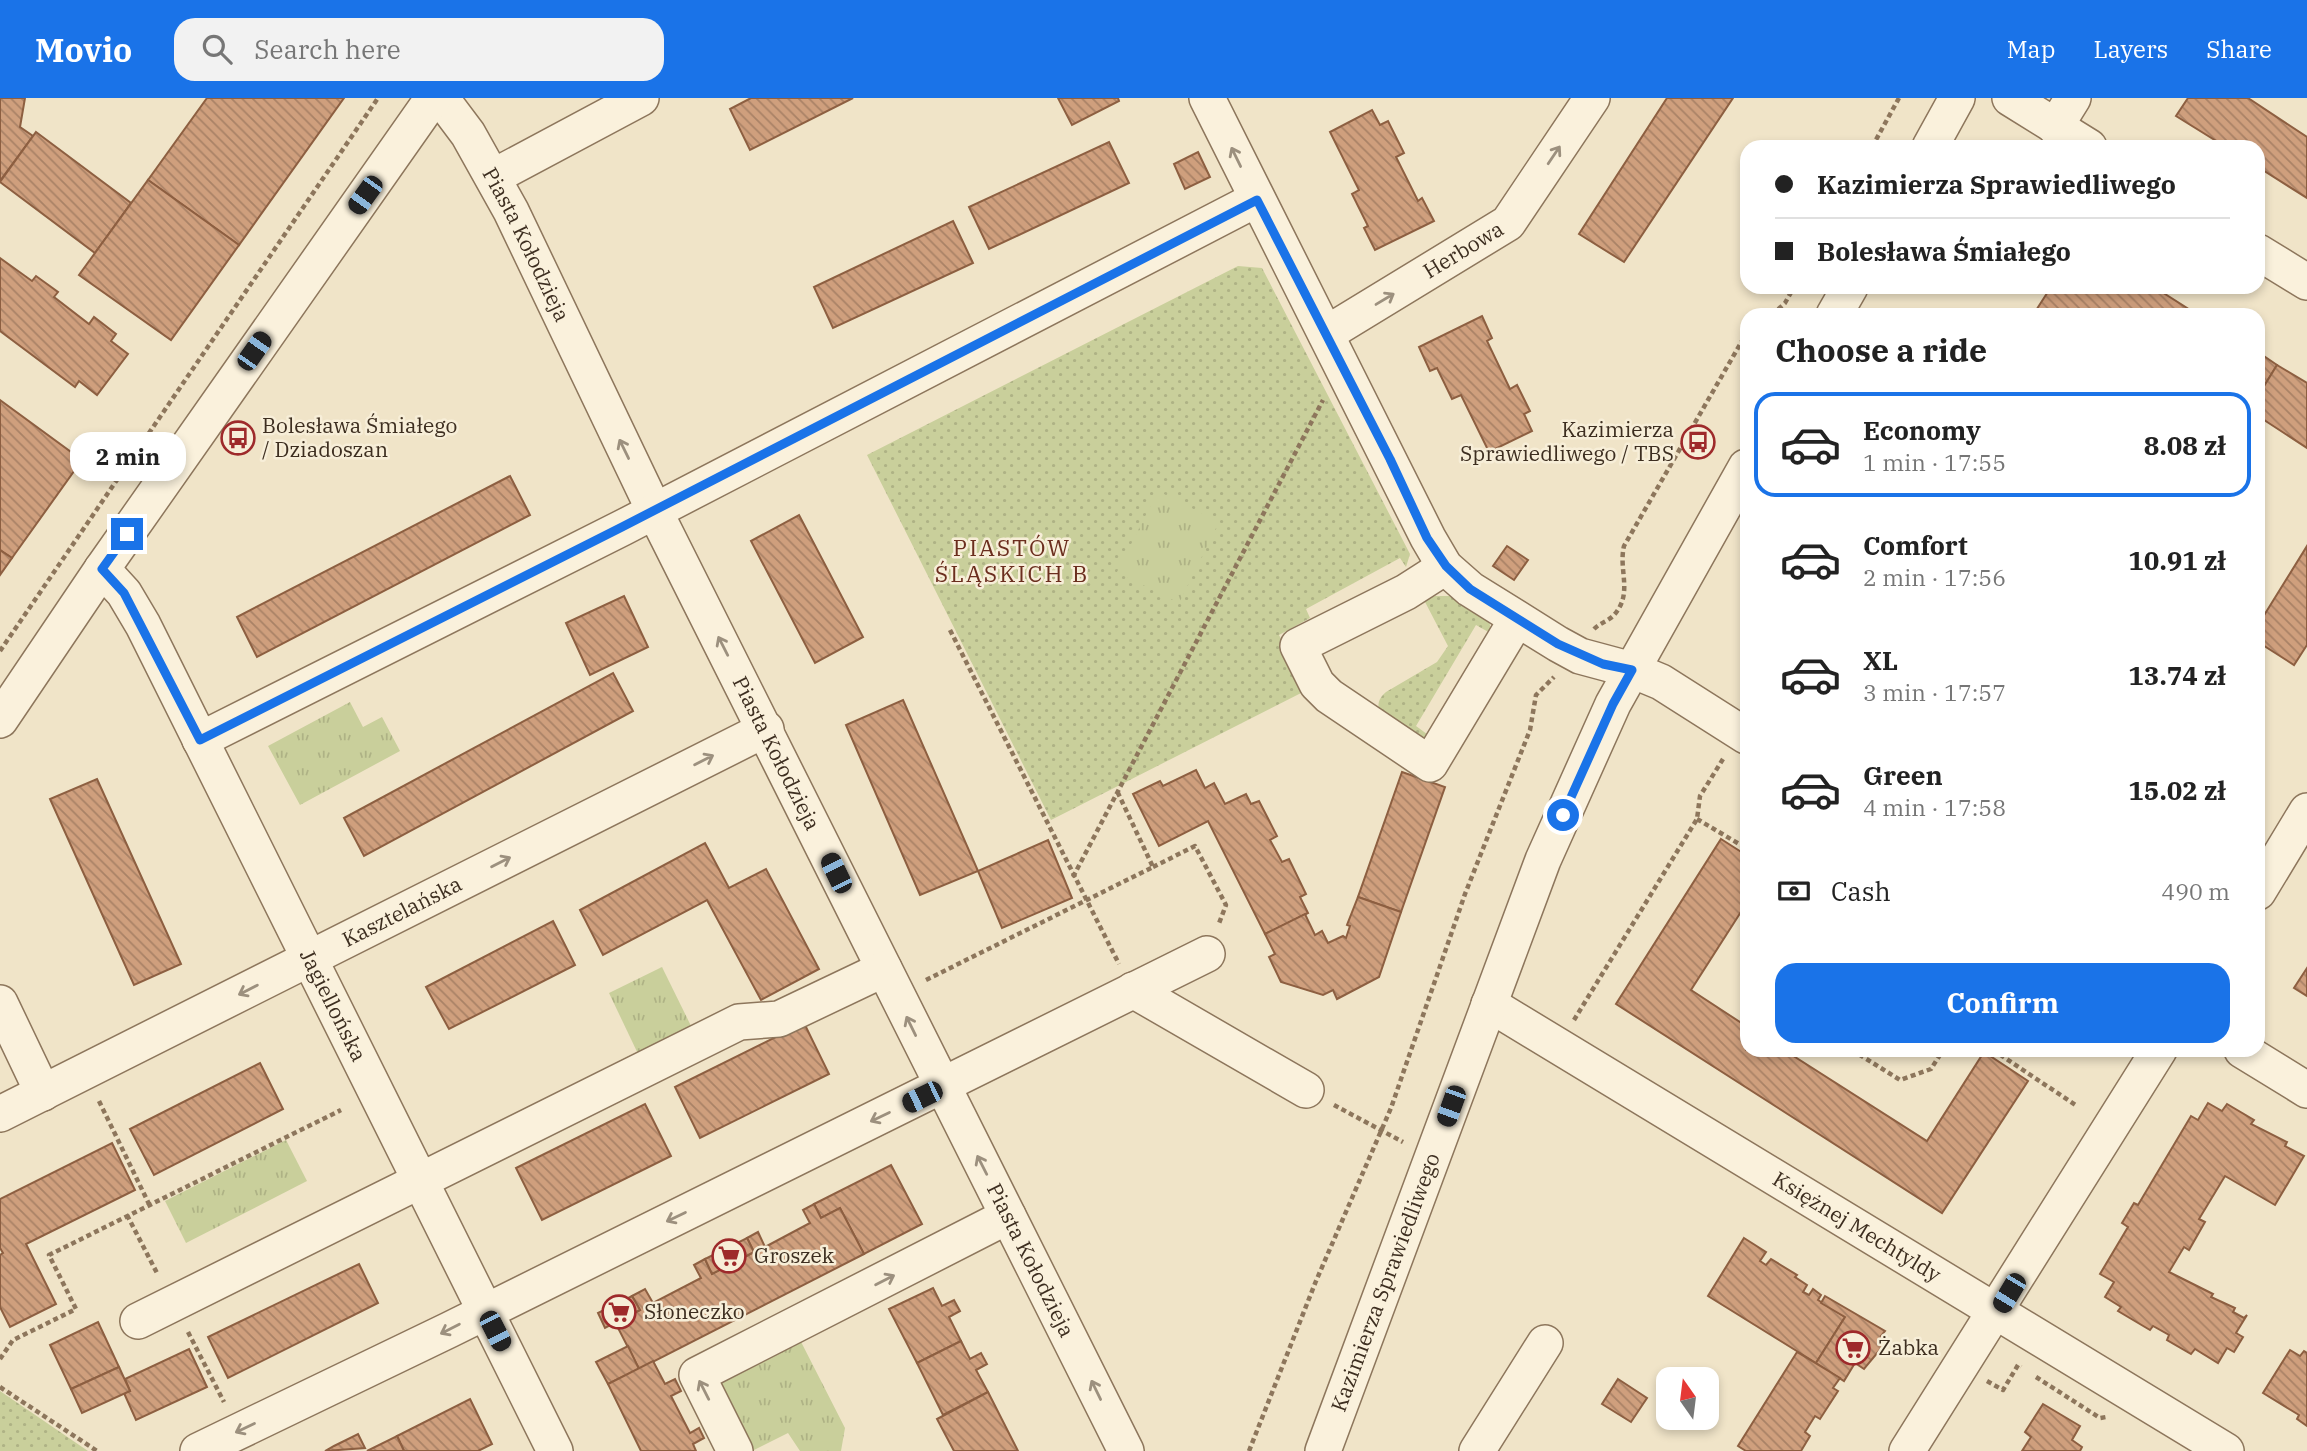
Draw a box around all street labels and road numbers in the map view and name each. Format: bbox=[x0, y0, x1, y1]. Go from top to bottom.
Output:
street label: Piasta Kołodzieja bbox=[476, 162, 577, 326]
street label: Herbowa bbox=[1418, 214, 1508, 284]
street label: Piasta Kołodzieja bbox=[727, 671, 827, 835]
street label: Kasztelańska bbox=[337, 869, 466, 953]
street label: Jagiellońska bbox=[294, 944, 373, 1066]
street label: Kazimierza Sprawiedliwego bbox=[1324, 1149, 1446, 1415]
street label: Księżnej Mechtyldy bbox=[1768, 1164, 1947, 1288]
street label: Piasta Kołodzieja bbox=[981, 1178, 1082, 1342]

